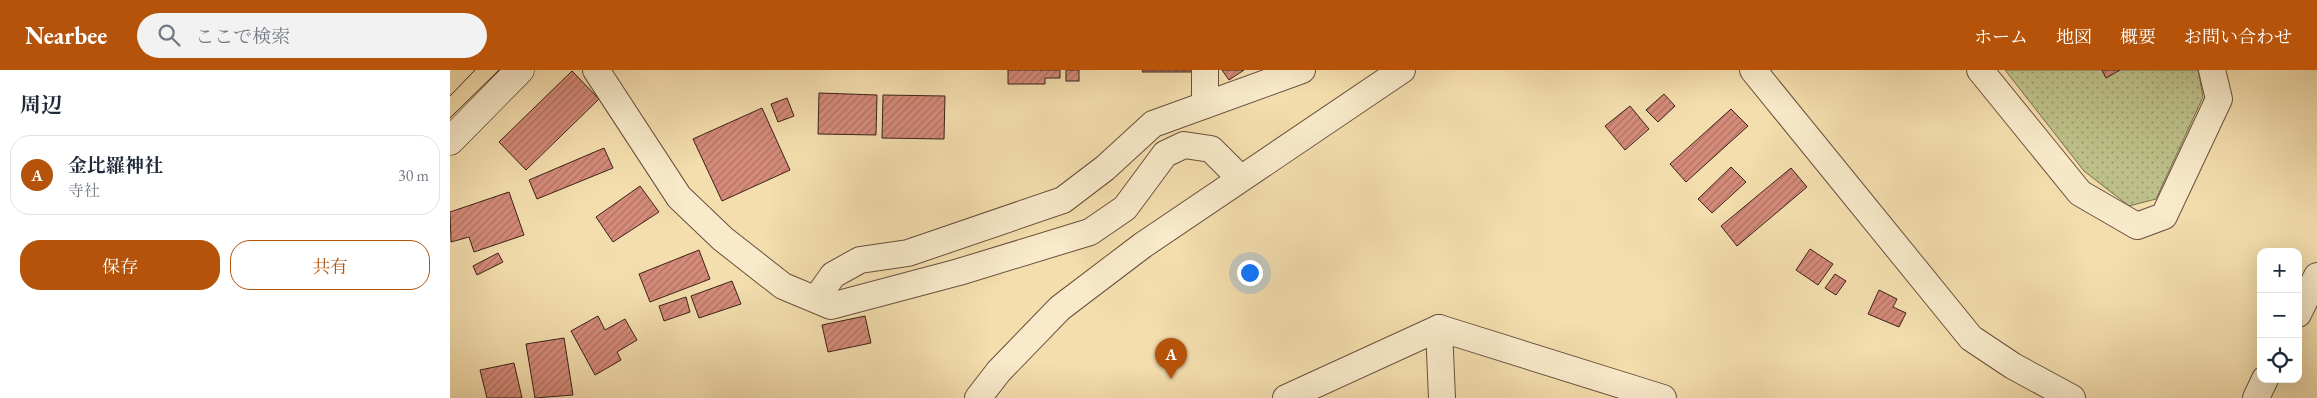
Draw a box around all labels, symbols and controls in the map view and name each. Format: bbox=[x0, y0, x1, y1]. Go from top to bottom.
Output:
search box bbox=[137, 13, 487, 58]
text: Nearbee bbox=[25, 20, 107, 51]
icon: search bbox=[155, 21, 183, 49]
text: ここで検索 bbox=[195, 24, 290, 49]
text: ホーム bbox=[1974, 25, 2028, 48]
text: 地図 bbox=[2056, 25, 2092, 48]
text: 概要 bbox=[2120, 25, 2156, 48]
text: お問い合わせ bbox=[2184, 25, 2292, 48]
text: 周辺 bbox=[20, 91, 62, 118]
text: 金比羅神社 bbox=[68, 153, 163, 178]
text: A bbox=[31, 165, 43, 186]
text: 30 m bbox=[398, 165, 429, 186]
text: 寺社 bbox=[68, 180, 100, 201]
button: 保存 bbox=[20, 240, 220, 290]
button: 共有 bbox=[230, 240, 430, 290]
map controls bbox=[2257, 248, 2302, 383]
button: + bbox=[2257, 248, 2302, 293]
your location bbox=[1237, 260, 1263, 286]
button: − bbox=[2257, 293, 2302, 338]
pin: A bbox=[1155, 338, 1187, 379]
button: locate bbox=[2257, 338, 2302, 383]

